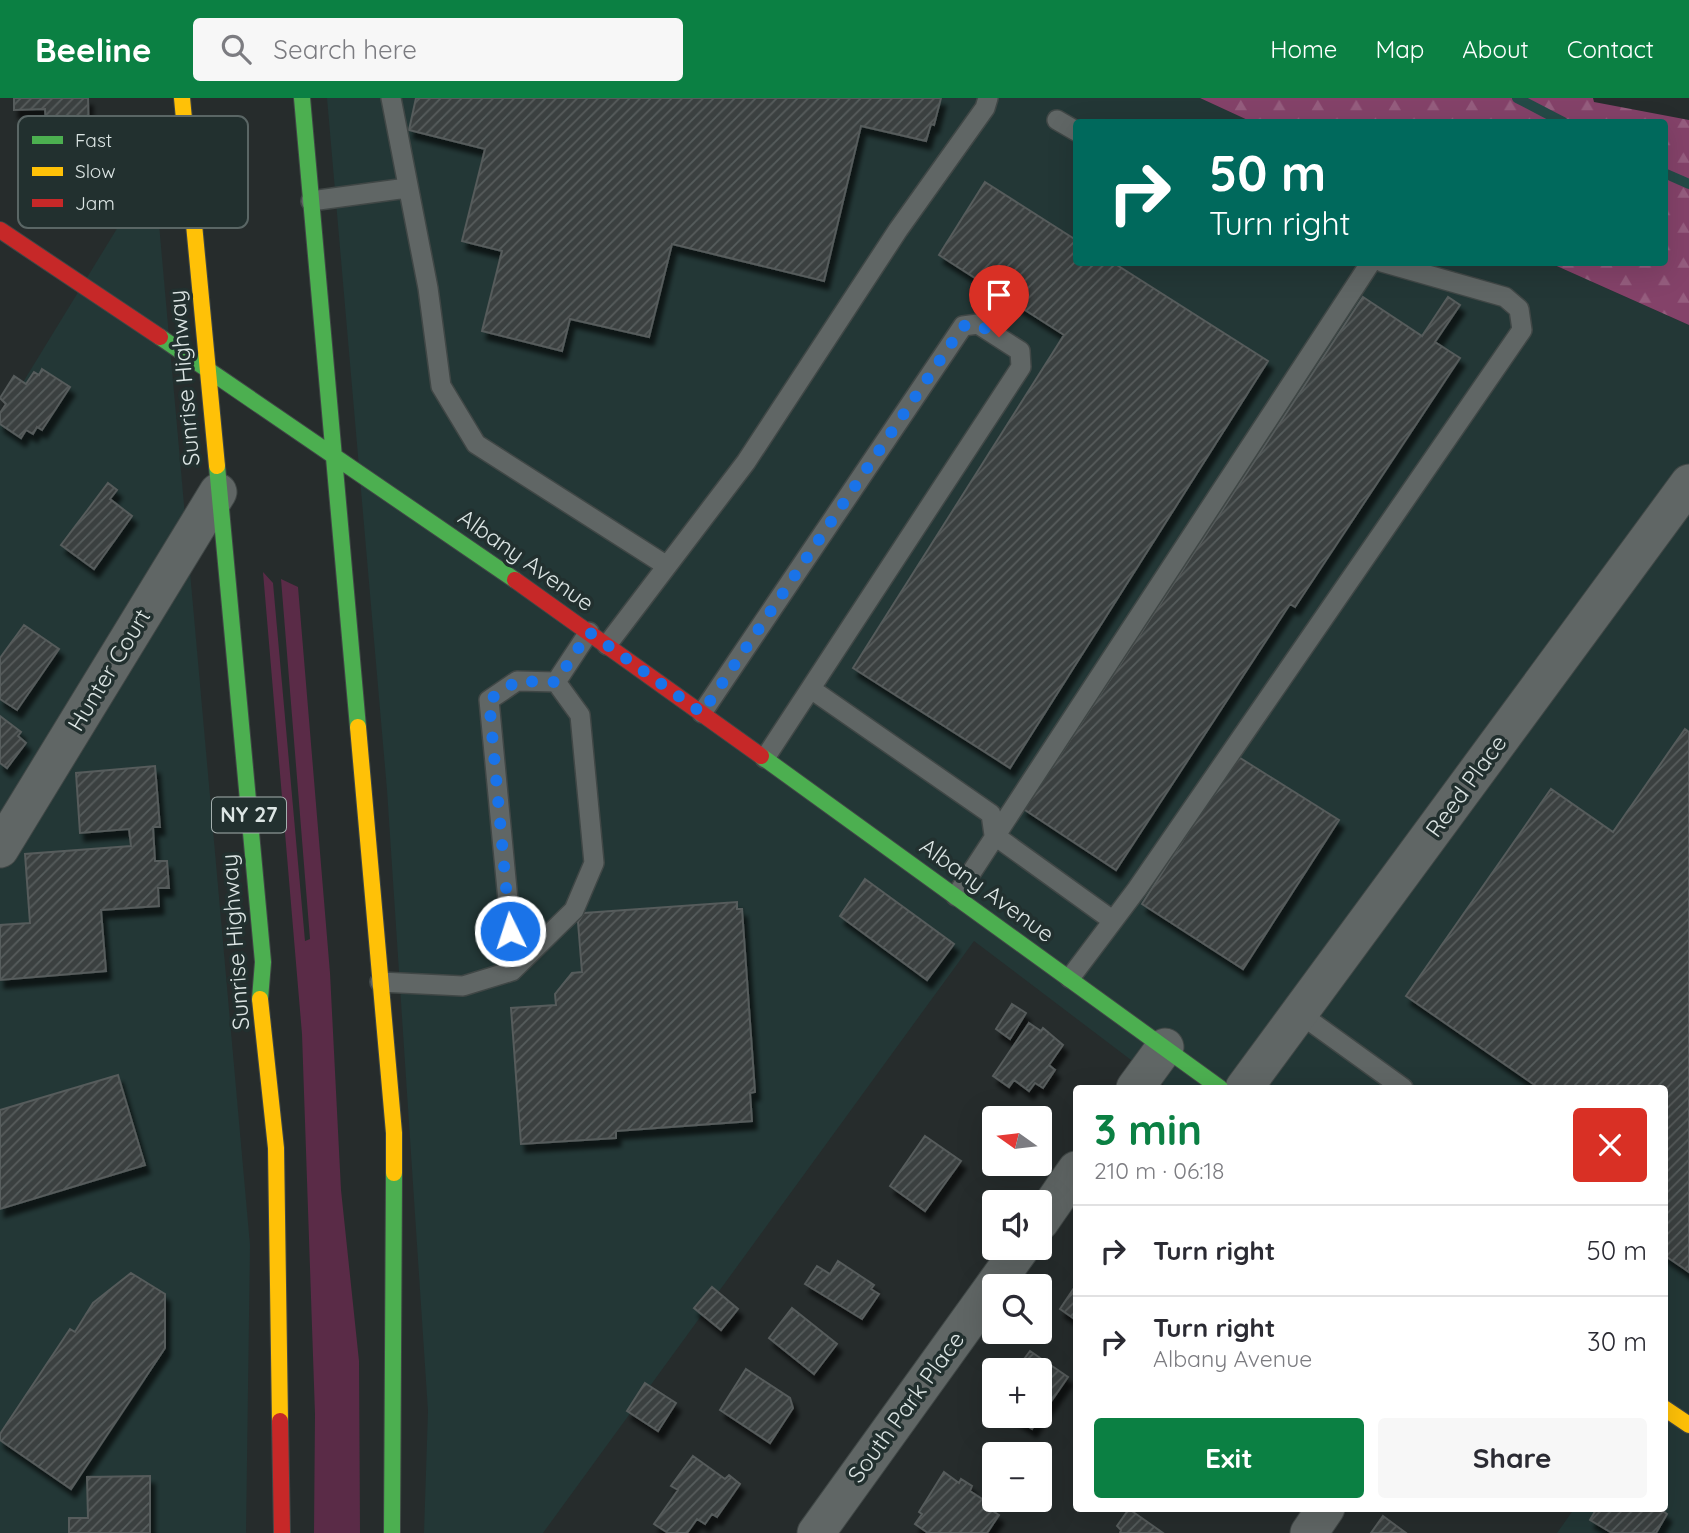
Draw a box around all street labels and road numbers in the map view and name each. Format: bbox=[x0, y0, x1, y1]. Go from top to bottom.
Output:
street label: Sunrise Highway bbox=[161, 289, 206, 467]
street label: Albany Avenue bbox=[453, 502, 600, 617]
street label: Hunter Court bbox=[61, 603, 156, 736]
street label: Reed Place bbox=[1419, 729, 1512, 843]
road number: NY 27 bbox=[212, 798, 286, 832]
street label: Albany Avenue bbox=[914, 831, 1060, 948]
street label: Sunrise Highway bbox=[214, 853, 255, 1031]
street label: South Park Place bbox=[841, 1325, 970, 1488]

